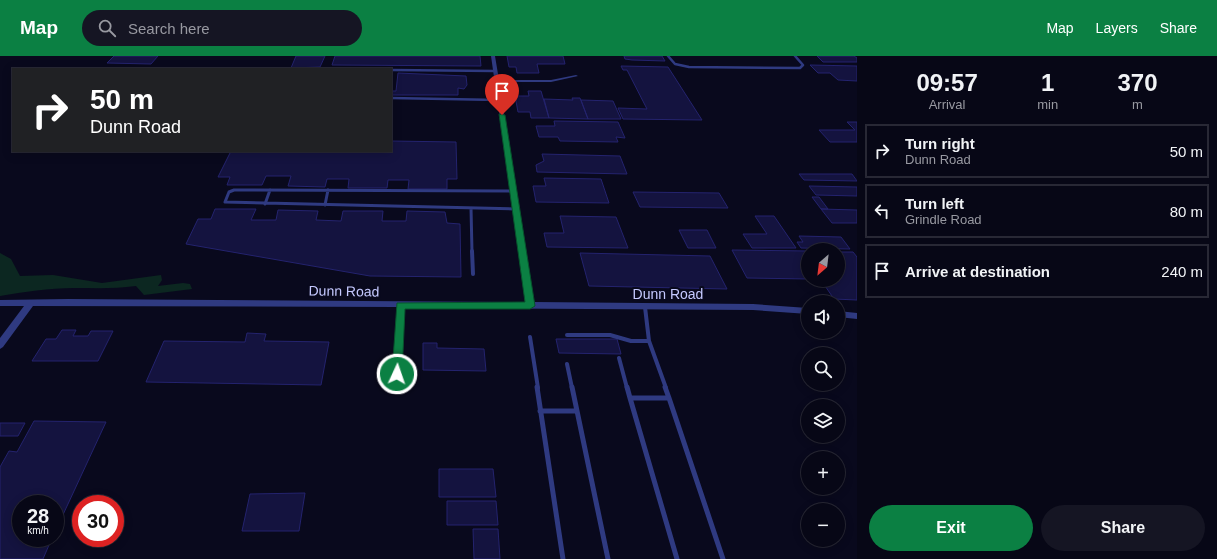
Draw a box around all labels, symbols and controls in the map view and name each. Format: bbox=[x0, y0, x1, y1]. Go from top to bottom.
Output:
search box bbox=[82, 10, 362, 46]
text: Map bbox=[20, 17, 58, 38]
icon: search bbox=[96, 17, 118, 39]
text: Search here bbox=[128, 20, 210, 37]
text: Map bbox=[1046, 20, 1074, 36]
text: Layers bbox=[1096, 20, 1138, 36]
text: Share bbox=[1160, 20, 1197, 36]
text: 09:57 bbox=[916, 69, 978, 96]
text: 1 bbox=[1041, 69, 1054, 96]
text: 370 bbox=[1118, 69, 1158, 96]
pin bbox=[485, 74, 519, 115]
icon: arrive bbox=[491, 80, 513, 102]
icon: right bbox=[24, 84, 76, 136]
text: 50 m bbox=[90, 84, 154, 115]
text: Arrival bbox=[929, 97, 966, 112]
text: min bbox=[1037, 97, 1058, 112]
text: m bbox=[1132, 97, 1143, 112]
text: Dunn Road bbox=[90, 117, 181, 137]
text: Turn right bbox=[905, 135, 975, 152]
icon: right bbox=[871, 140, 893, 162]
text: 50 m bbox=[1170, 143, 1203, 160]
text: Dunn Road bbox=[905, 152, 971, 167]
text: Turn left bbox=[905, 195, 964, 212]
icon: left bbox=[871, 200, 893, 222]
text: 80 m bbox=[1170, 203, 1203, 220]
text: Grindle Road bbox=[905, 212, 982, 227]
north arrow bbox=[801, 243, 845, 287]
map controls bbox=[801, 243, 845, 547]
icon: arrive bbox=[871, 260, 893, 282]
text: Arrive at destination bbox=[905, 263, 1050, 280]
text: 240 m bbox=[1161, 263, 1203, 280]
street label: Dunn Road bbox=[308, 282, 380, 300]
street label: Dunn Road bbox=[633, 286, 703, 302]
button: sound bbox=[801, 295, 845, 339]
button: search bbox=[801, 347, 845, 391]
position arrow bbox=[376, 353, 418, 395]
button: layers bbox=[801, 399, 845, 443]
button: + bbox=[801, 451, 845, 495]
speed limit sign: 30 bbox=[72, 495, 124, 547]
button: − bbox=[801, 503, 845, 547]
text: 28 bbox=[27, 505, 49, 527]
button: Exit bbox=[869, 505, 1033, 551]
button: Share bbox=[1041, 505, 1205, 551]
text: km/h bbox=[27, 525, 49, 536]

